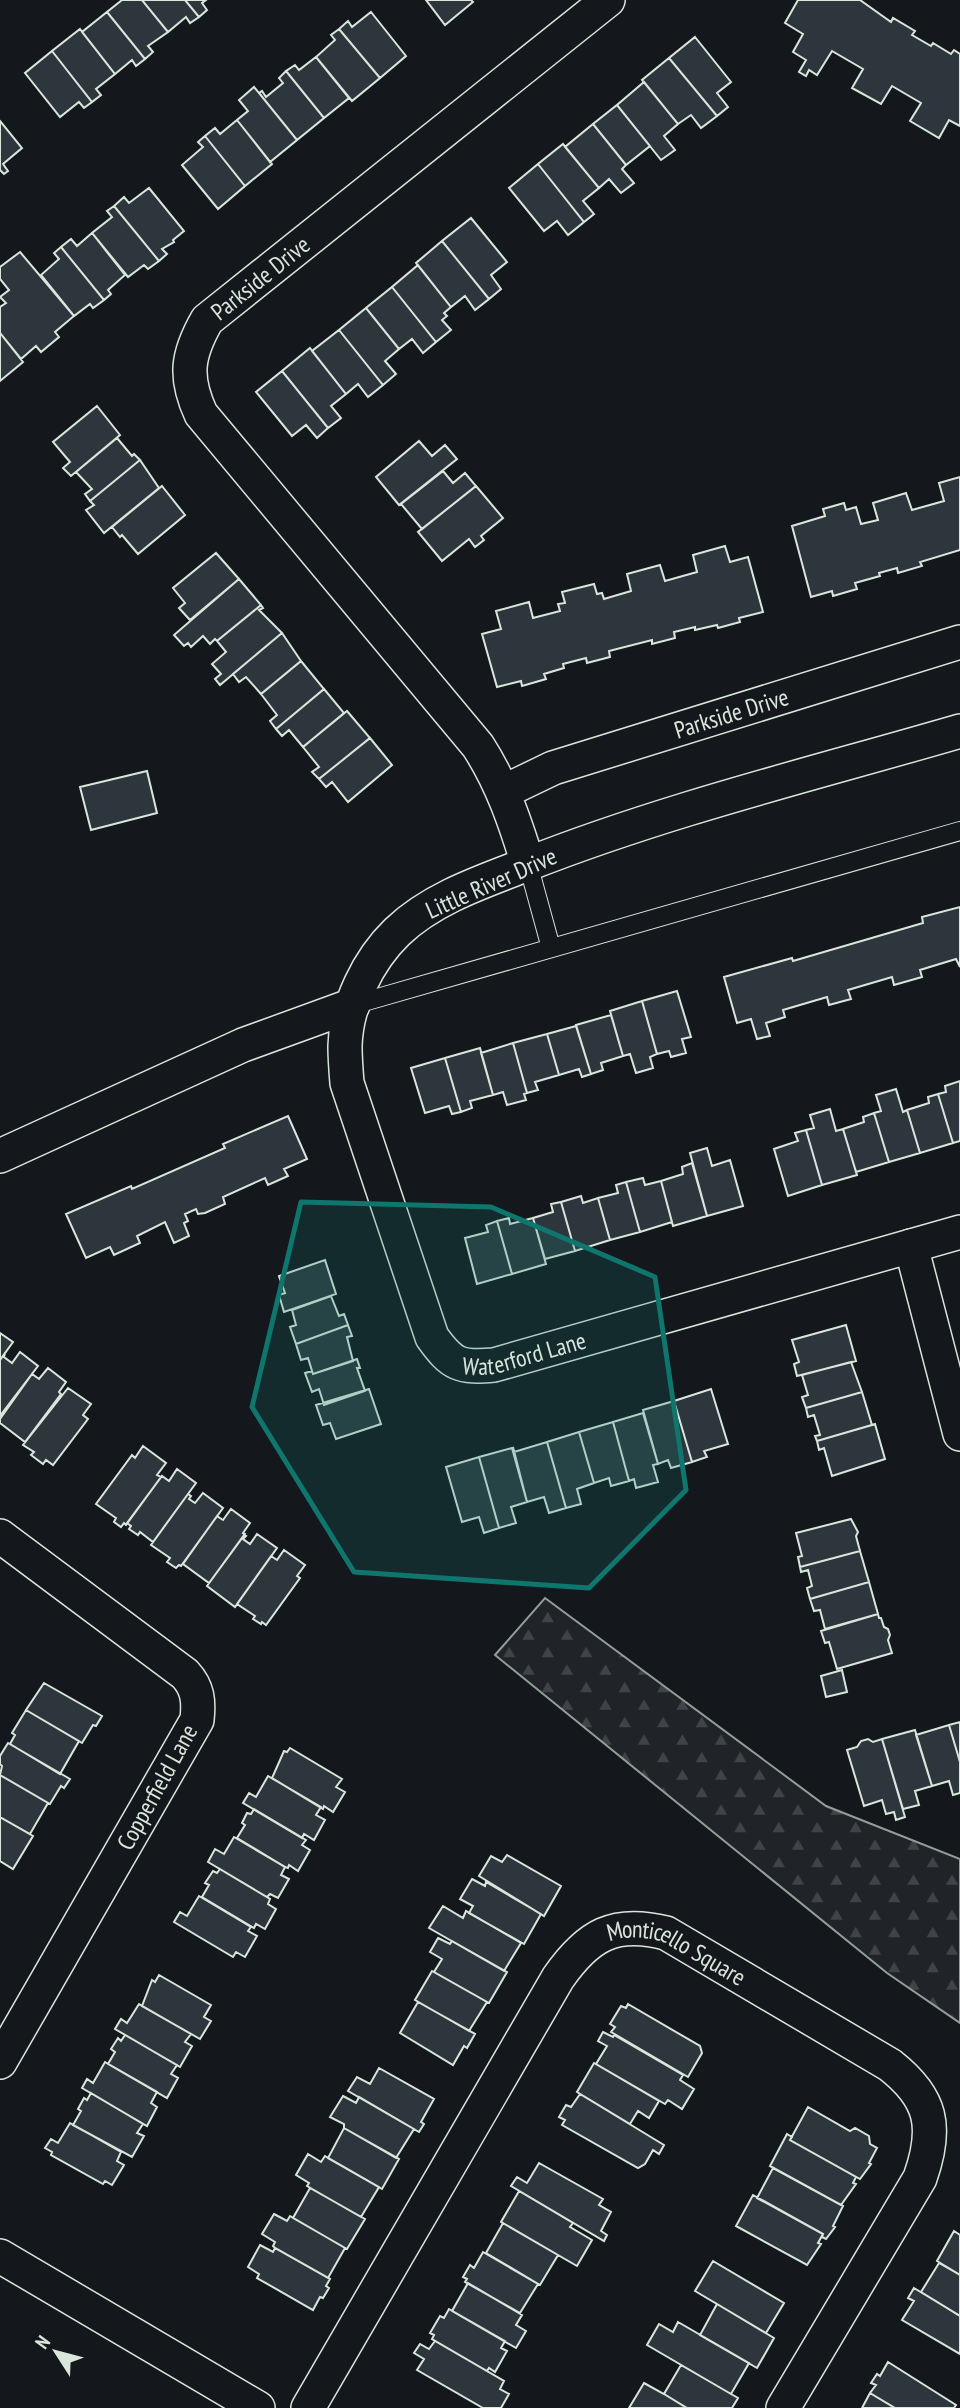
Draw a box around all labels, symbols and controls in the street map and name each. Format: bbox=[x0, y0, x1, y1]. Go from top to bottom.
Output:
street label: Parkside Drive bbox=[204, 229, 316, 327]
street label: Parkside Drive bbox=[670, 681, 792, 745]
street label: Little River Drive bbox=[421, 840, 561, 926]
street label: Waterford Lane bbox=[461, 1324, 589, 1382]
street label: Copperfield Lane bbox=[110, 1719, 204, 1855]
street label: Monticello Square bbox=[603, 1913, 752, 1992]
north arrow bbox=[21, 2317, 91, 2387]
text: N bbox=[30, 2331, 55, 2353]

